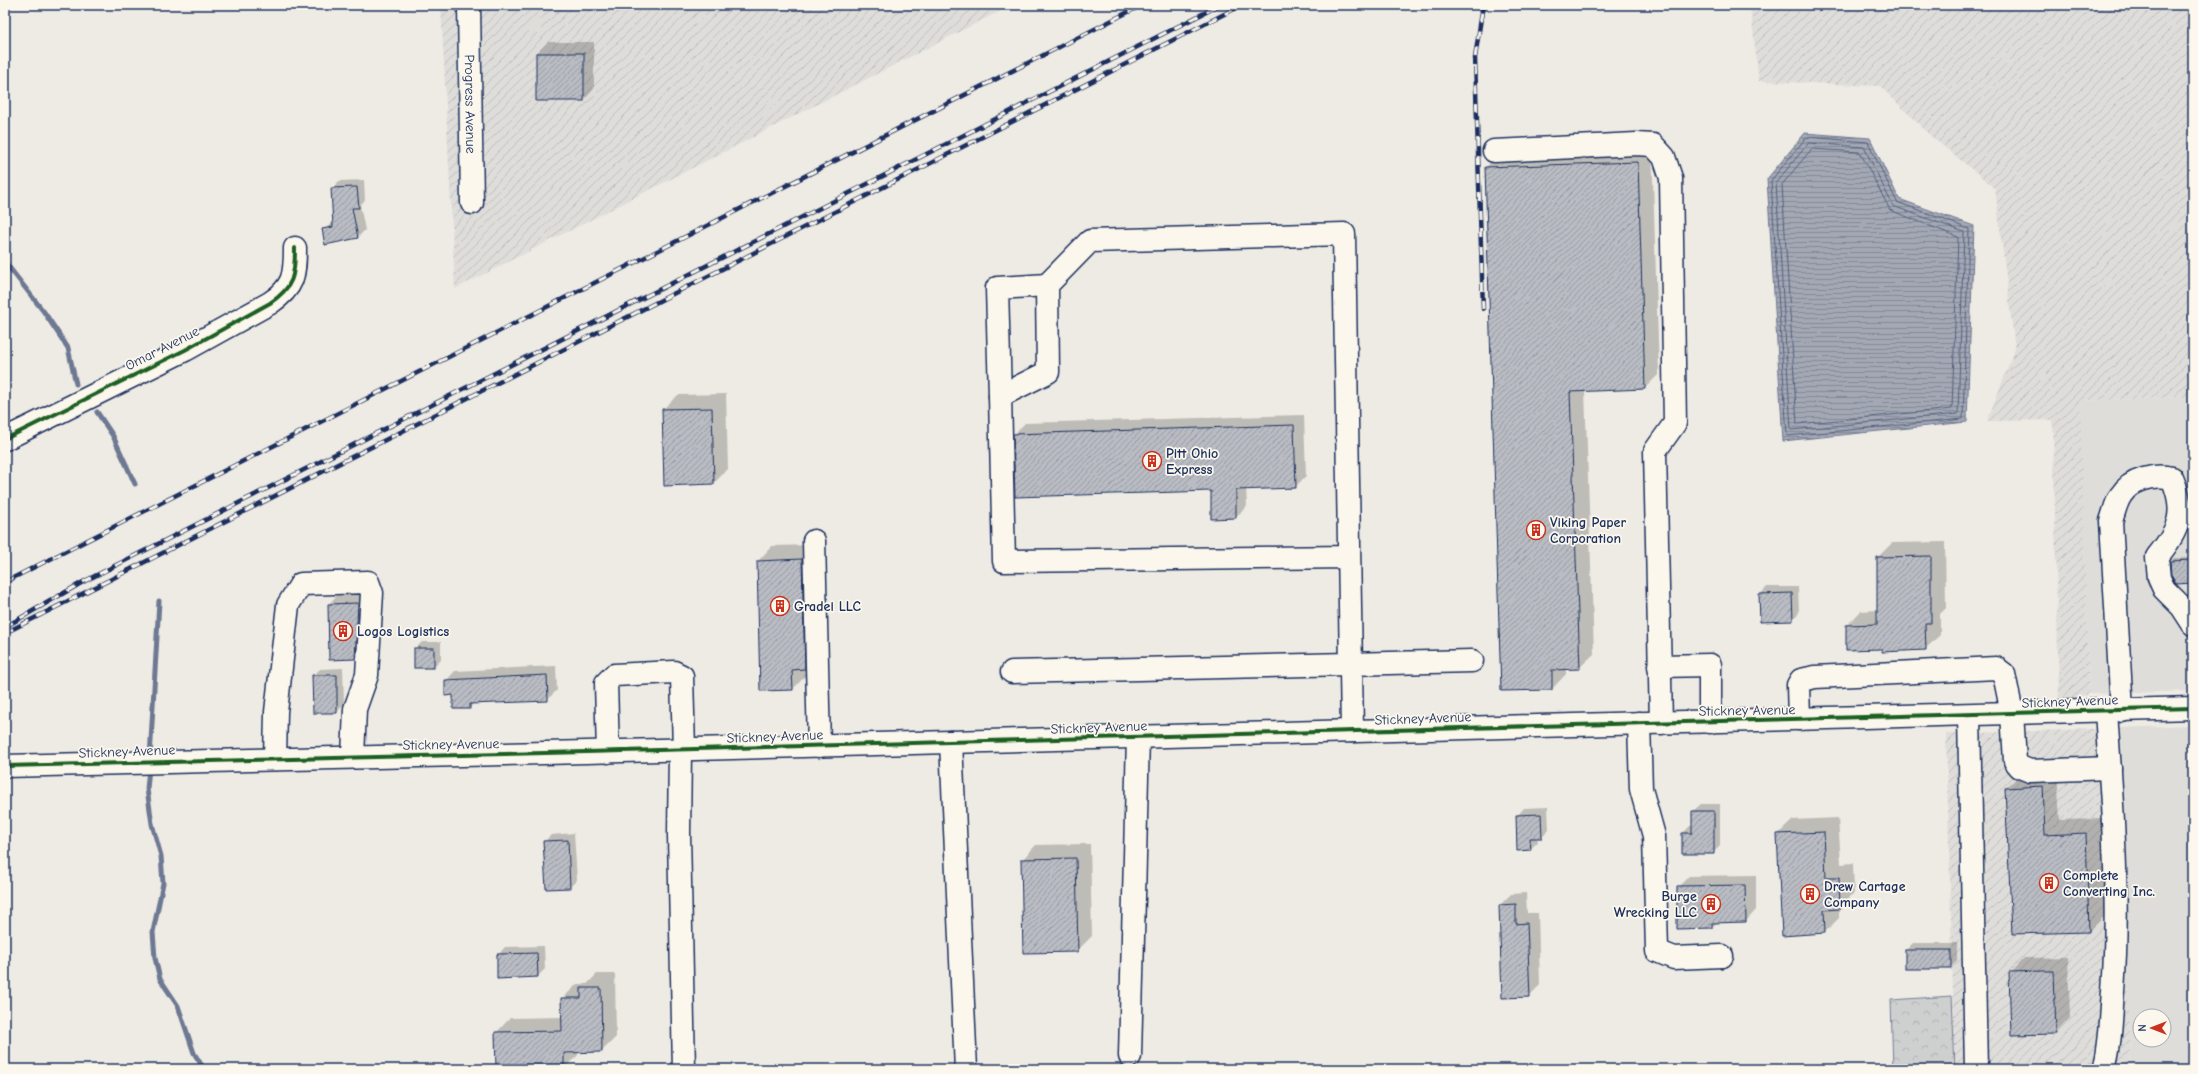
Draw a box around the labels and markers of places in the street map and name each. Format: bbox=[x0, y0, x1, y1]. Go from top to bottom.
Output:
place label: Pitt Ohio Express bbox=[1166, 445, 1218, 478]
building icon: Pitt Ohio Express bbox=[1141, 450, 1163, 472]
place label: Viking Paper Corporation bbox=[1550, 514, 1626, 547]
building icon: Viking Paper Corporation bbox=[1525, 519, 1547, 541]
building icon: Gradel LLC bbox=[769, 595, 791, 617]
place label: Gradel LLC bbox=[794, 598, 862, 615]
building icon: Logos Logistics bbox=[332, 620, 354, 642]
place label: Logos Logistics bbox=[357, 623, 449, 640]
place label: Complete Converting Inc. bbox=[2063, 867, 2155, 900]
building icon: Complete Converting Inc. bbox=[2038, 872, 2060, 894]
place label: Drew Cartage Company bbox=[1824, 878, 1906, 911]
building icon: Drew Cartage Company bbox=[1799, 883, 1821, 905]
place label: Burge Wrecking LLC bbox=[1614, 888, 1698, 921]
building icon: Burge Wrecking LLC bbox=[1700, 893, 1722, 915]

